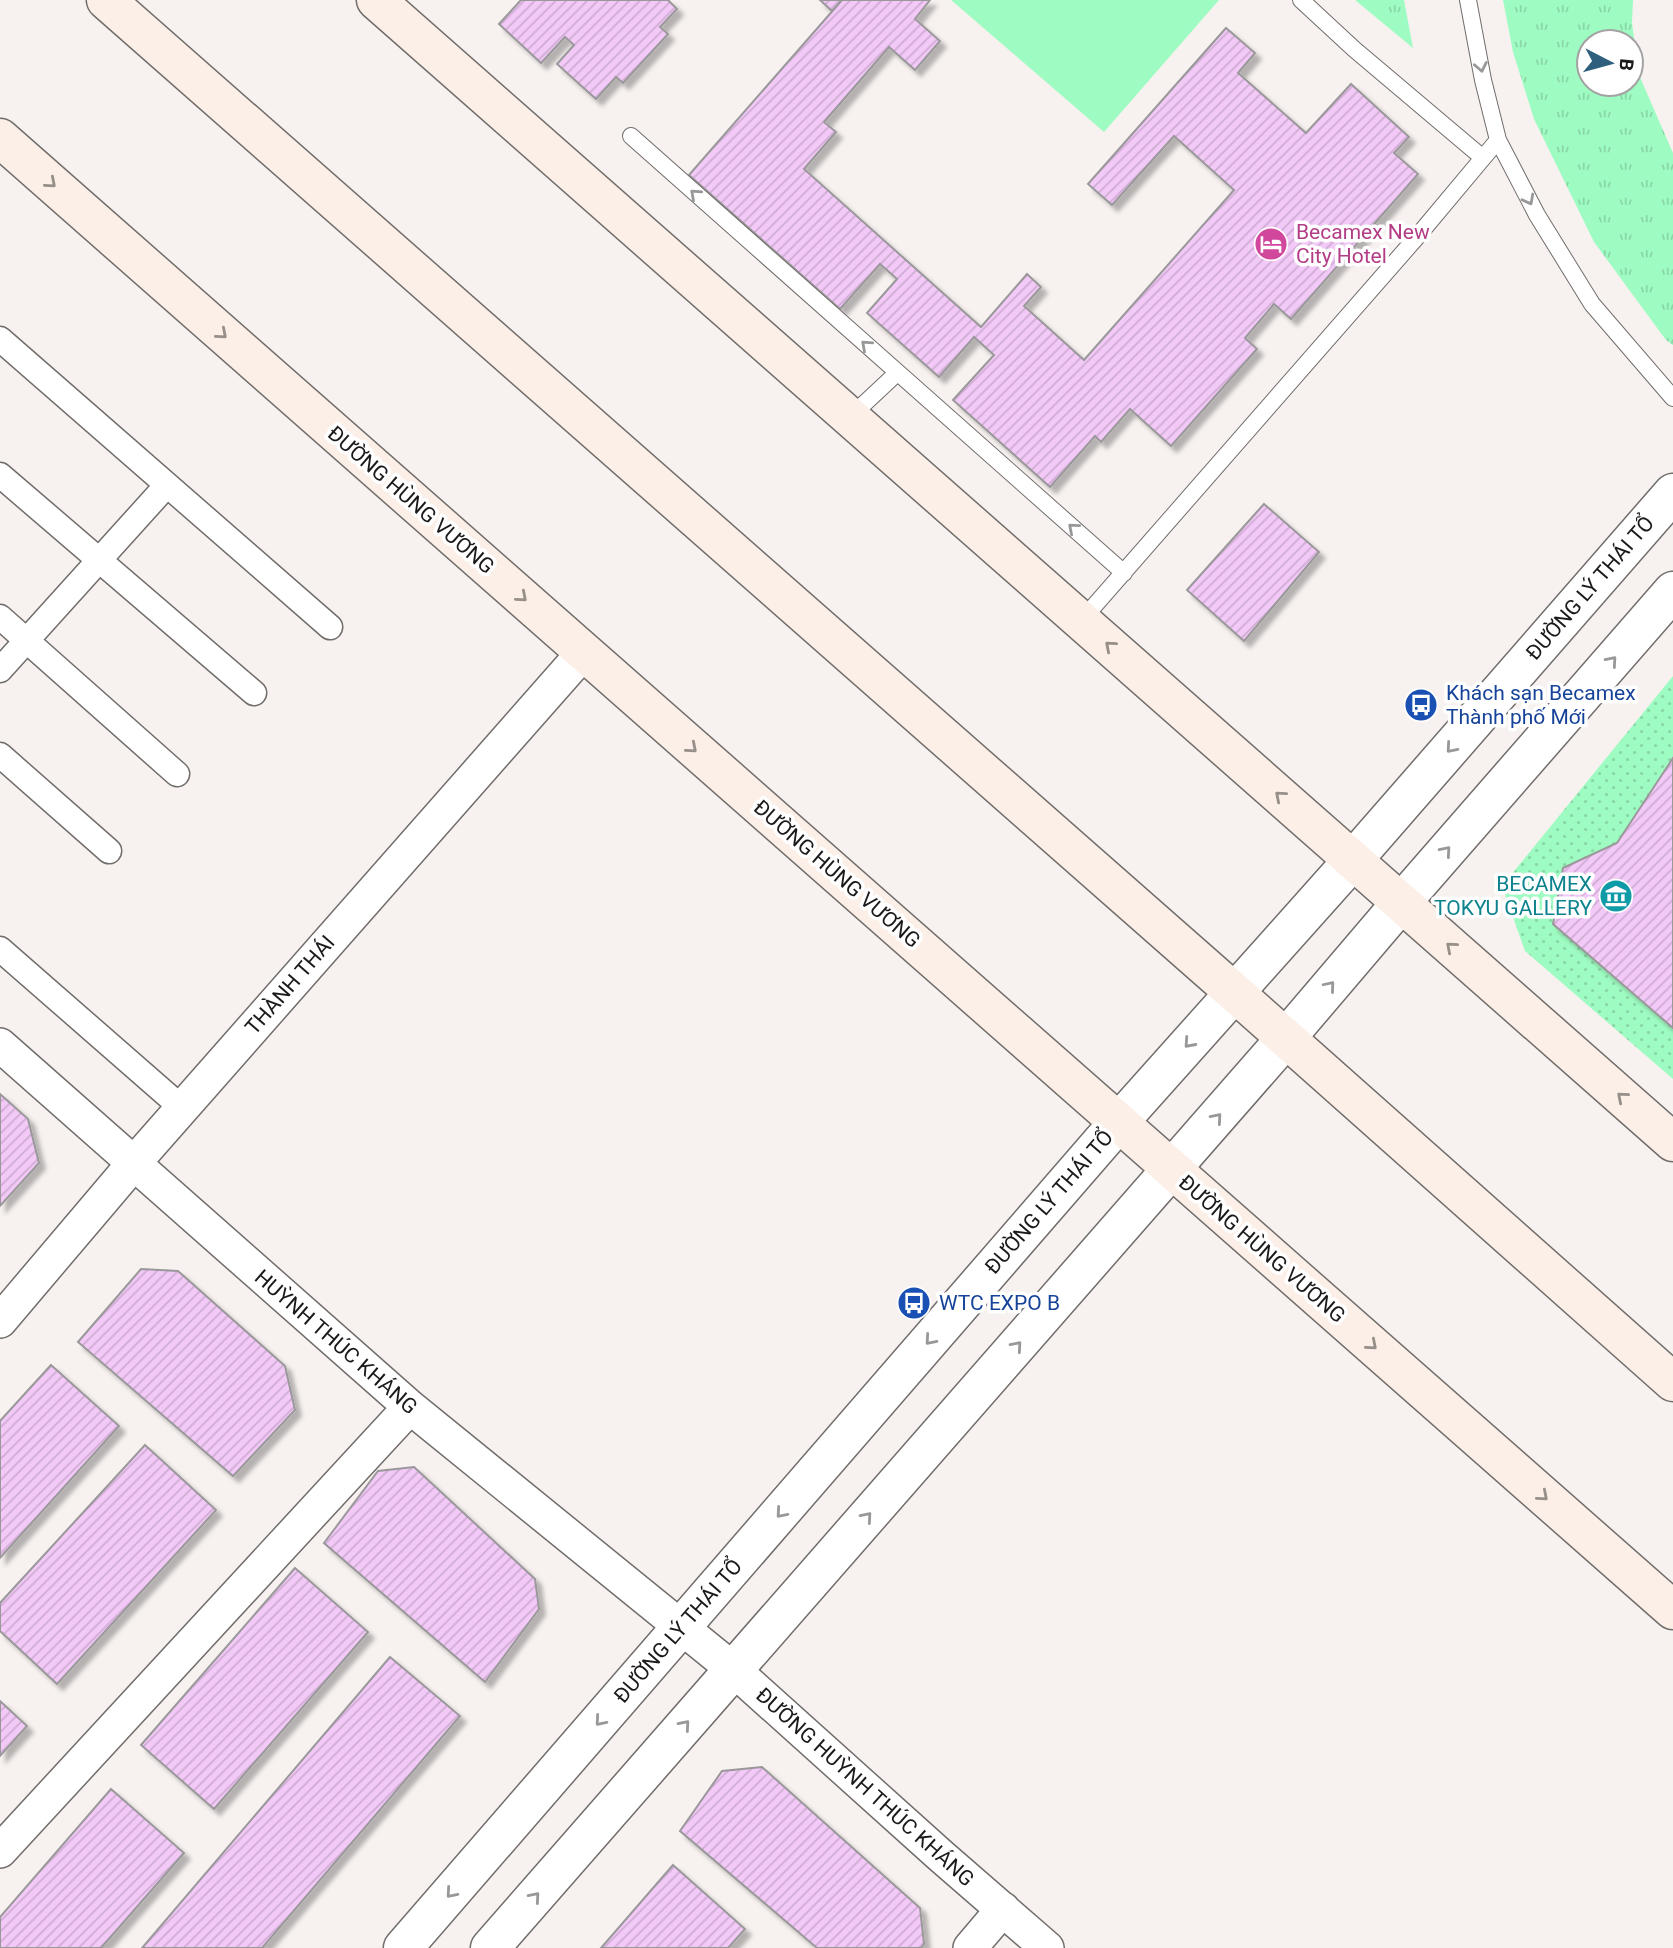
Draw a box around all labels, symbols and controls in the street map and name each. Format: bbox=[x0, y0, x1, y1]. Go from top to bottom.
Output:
north arrow bbox=[1575, 28, 1645, 98]
text: B bbox=[1614, 57, 1638, 72]
one-way arrow bbox=[1473, 61, 1488, 73]
one-way arrow bbox=[43, 175, 56, 188]
one-way arrow bbox=[690, 190, 703, 202]
one-way arrow bbox=[1521, 193, 1534, 205]
place label: Becamex New City Hotel bbox=[1296, 220, 1430, 268]
hotel icon: Becamex New City Hotel bbox=[1252, 225, 1290, 263]
one-way arrow bbox=[214, 326, 227, 338]
one-way arrow bbox=[861, 341, 874, 353]
street label: ĐƯỜNG HÙNG VƯƠNG bbox=[323, 421, 499, 579]
street label: ĐƯỜNG LÝ THÁI TỔ bbox=[1520, 510, 1659, 665]
one-way arrow bbox=[1068, 524, 1081, 536]
one-way arrow bbox=[513, 589, 526, 601]
one-way arrow bbox=[1105, 642, 1118, 654]
one-way arrow bbox=[1604, 657, 1616, 670]
place label: Khách sạn Becamex Thành phố Mới bbox=[1446, 681, 1636, 729]
bus stop icon: Khách sạn Becamex Thành phố Mới bbox=[1402, 686, 1440, 724]
one-way arrow bbox=[684, 739, 697, 752]
one-way arrow bbox=[1447, 740, 1459, 753]
one-way arrow bbox=[1276, 792, 1289, 804]
street label: ĐƯỜNG HÙNG VƯƠNG bbox=[749, 795, 925, 953]
one-way arrow bbox=[1438, 847, 1450, 860]
place label: BECAMEX TOKYU GALLERY bbox=[1434, 872, 1592, 920]
museum icon: BECAMEX TOKYU GALLERY bbox=[1597, 877, 1635, 915]
street label: THÀNH THÁI bbox=[241, 931, 339, 1039]
one-way arrow bbox=[1446, 943, 1459, 955]
one-way arrow bbox=[1322, 982, 1334, 995]
one-way arrow bbox=[1185, 1035, 1197, 1048]
one-way arrow bbox=[1617, 1093, 1630, 1105]
one-way arrow bbox=[1209, 1113, 1221, 1126]
street label: ĐƯỜNG LÝ THÁI TỔ bbox=[979, 1124, 1118, 1279]
street label: ĐƯỜNG HÙNG VƯƠNG bbox=[1174, 1170, 1350, 1328]
street label: HUỲNH THÚC KHÁNG bbox=[250, 1265, 422, 1419]
bus stop icon: WTC EXPO B bbox=[895, 1284, 933, 1322]
place label: WTC EXPO B bbox=[939, 1291, 1060, 1315]
one-way arrow bbox=[926, 1332, 938, 1345]
one-way arrow bbox=[1364, 1337, 1377, 1349]
one-way arrow bbox=[1009, 1341, 1021, 1354]
one-way arrow bbox=[1535, 1487, 1548, 1500]
one-way arrow bbox=[777, 1504, 789, 1517]
one-way arrow bbox=[859, 1513, 871, 1526]
street label: ĐƯỜNG LÝ THÁI TỔ bbox=[608, 1553, 747, 1708]
street label: ĐƯỜNG HUỲNH THÚC KHÁNG bbox=[751, 1683, 979, 1891]
one-way arrow bbox=[596, 1713, 608, 1726]
one-way arrow bbox=[677, 1721, 689, 1734]
one-way arrow bbox=[446, 1885, 459, 1898]
one-way arrow bbox=[527, 1892, 539, 1905]

